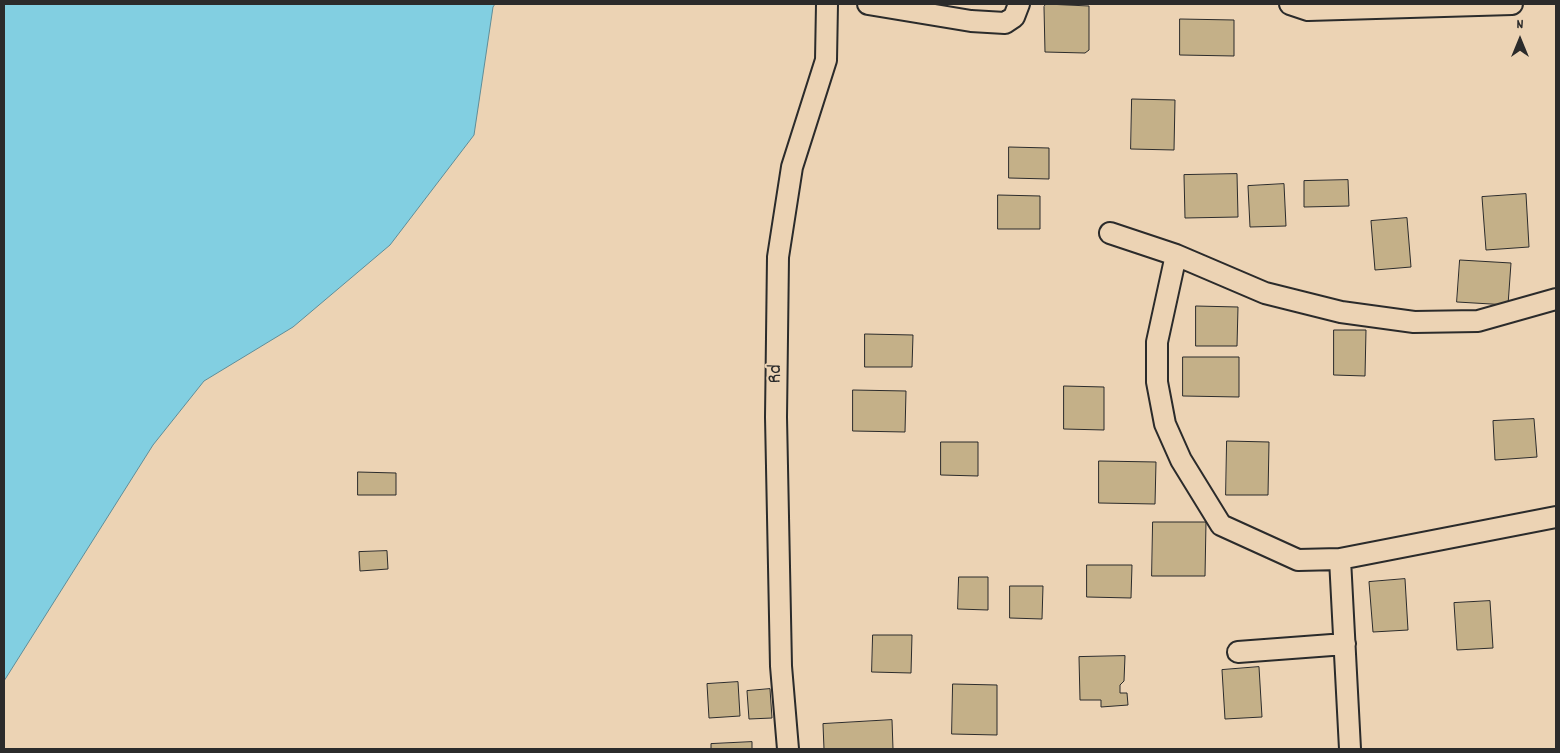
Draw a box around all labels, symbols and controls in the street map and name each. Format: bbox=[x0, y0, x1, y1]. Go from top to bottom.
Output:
north arrow bbox=[1495, 15, 1545, 65]
text: N bbox=[1517, 15, 1523, 35]
street label: Rd bbox=[765, 364, 789, 384]

